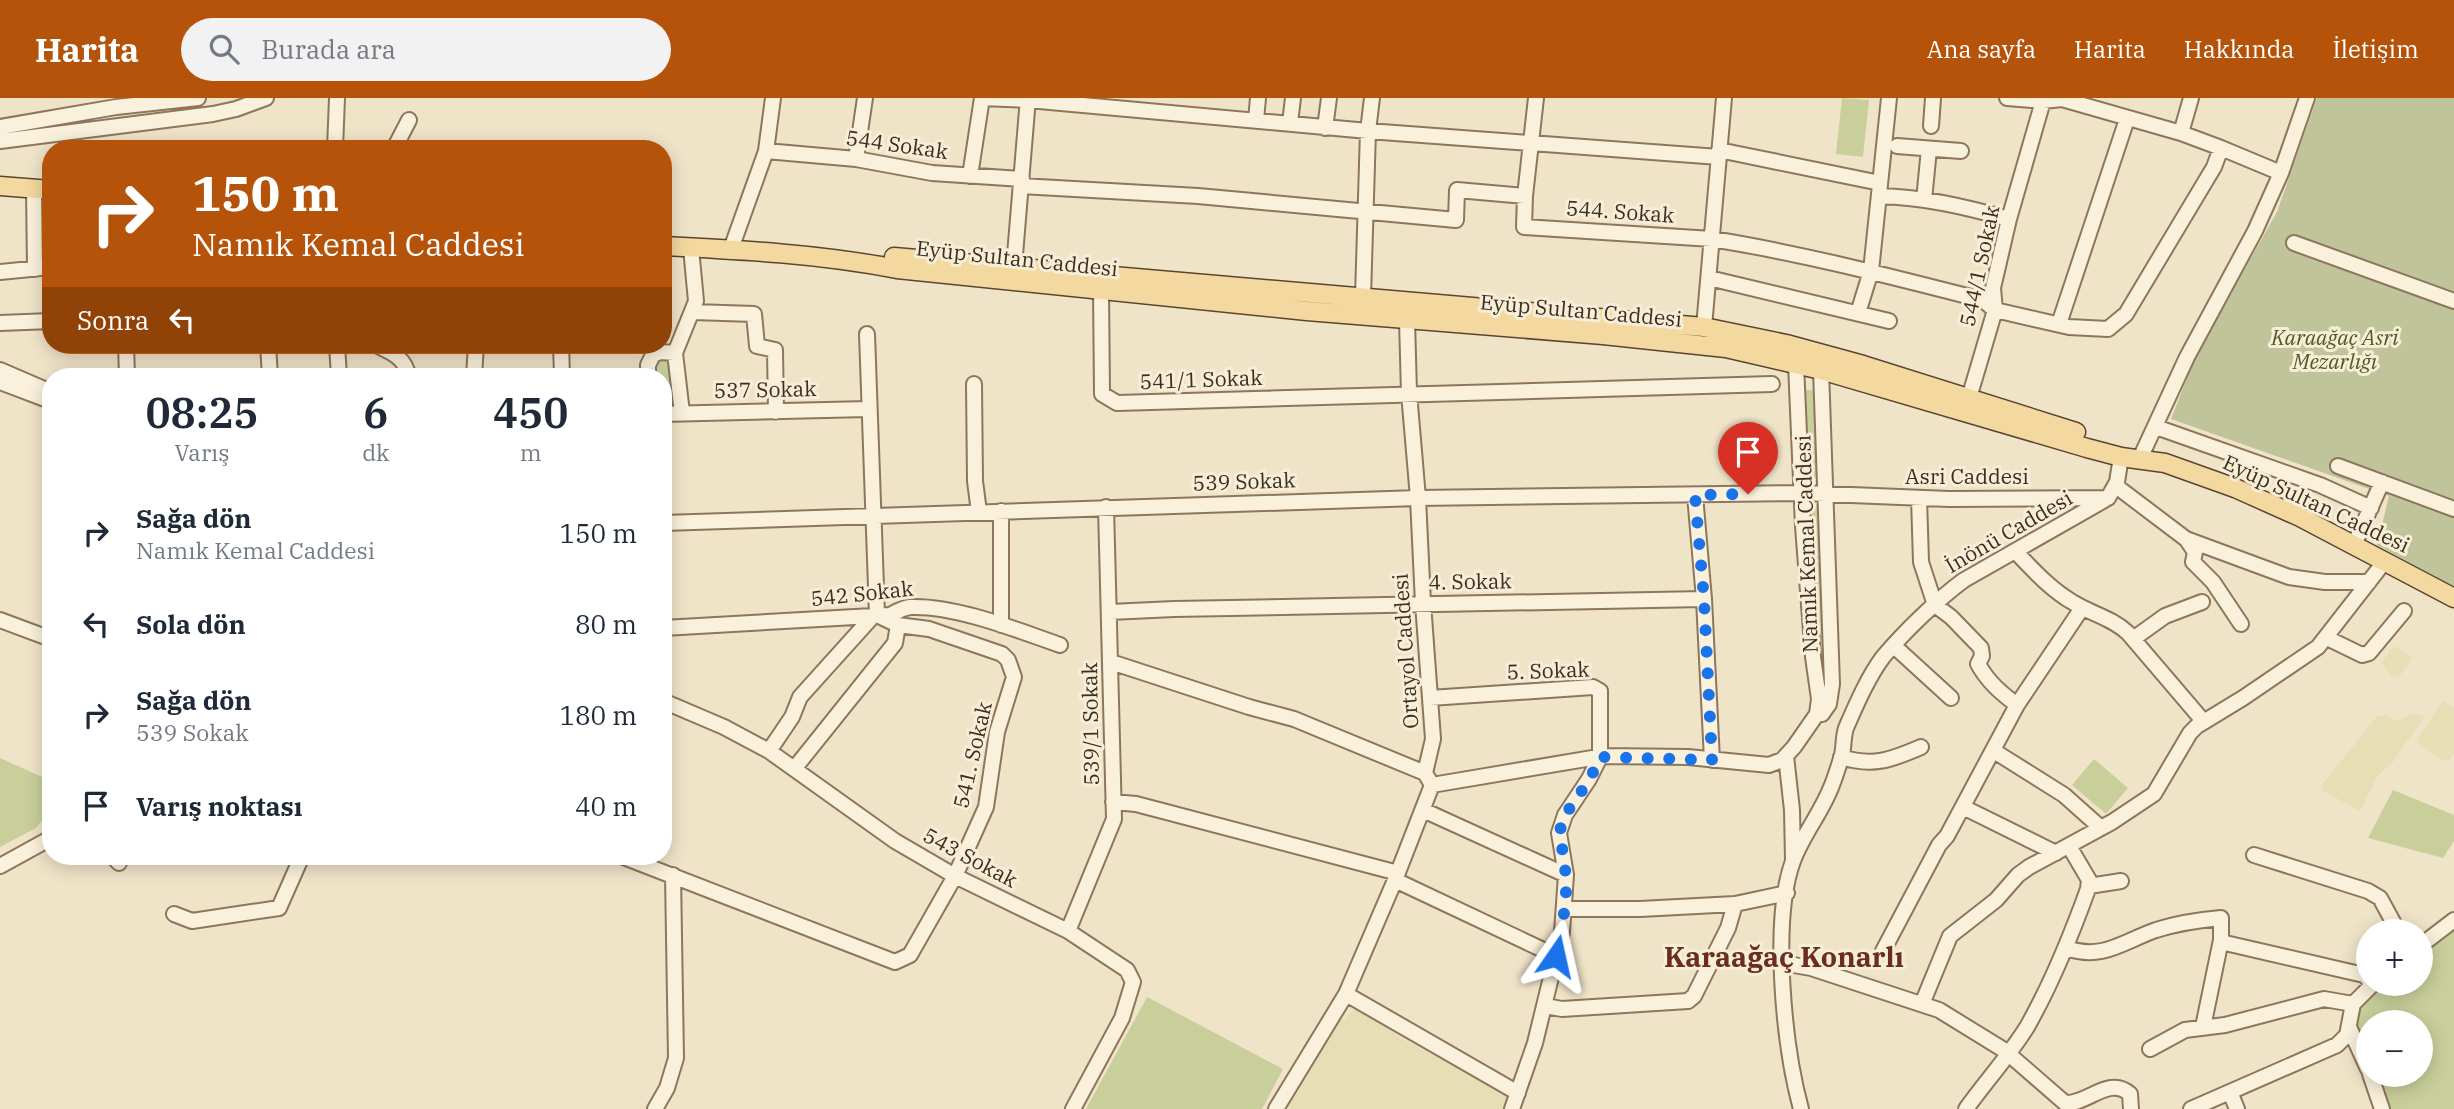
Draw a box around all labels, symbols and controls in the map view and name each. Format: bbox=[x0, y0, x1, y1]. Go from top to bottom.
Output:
search box bbox=[181, 18, 671, 81]
text: Harita bbox=[35, 28, 139, 71]
icon: search bbox=[205, 30, 243, 68]
text: Burada ara bbox=[261, 32, 396, 66]
text: Ana sayfa bbox=[1927, 33, 2036, 65]
text: Harita bbox=[2074, 33, 2146, 65]
text: Hakkında bbox=[2184, 33, 2294, 65]
text: İletişim bbox=[2332, 33, 2419, 65]
street label: 544 Sokak bbox=[844, 123, 951, 165]
text: 150 m bbox=[192, 161, 339, 224]
icon: right bbox=[77, 168, 168, 259]
street label: 544. Sokak bbox=[1565, 193, 1676, 229]
street label: 544/1 Sokak bbox=[1953, 202, 2006, 329]
text: Namık Kemal Caddesi bbox=[192, 223, 525, 265]
street label: Eyüp Sultan Caddesi bbox=[915, 233, 1119, 283]
street label: Eyüp Sultan Caddesi bbox=[1479, 287, 1683, 333]
icon: left bbox=[163, 301, 201, 339]
text: Sonra bbox=[77, 303, 149, 337]
park label: Karaağaç Asri Mezarlığı bbox=[2270, 323, 2399, 375]
street label: 541/1 Sokak bbox=[1139, 363, 1264, 395]
street label: 537 Sokak bbox=[713, 374, 817, 404]
text: 08:25 bbox=[145, 385, 259, 440]
text: 6 bbox=[363, 385, 388, 440]
text: 450 bbox=[493, 385, 569, 440]
pin bbox=[1718, 422, 1778, 494]
icon: arrive bbox=[1729, 433, 1767, 471]
street label: Namık Kemal Caddesi bbox=[1788, 434, 1824, 654]
text: Varış bbox=[175, 437, 230, 467]
text: dk bbox=[362, 437, 390, 467]
text: m bbox=[520, 437, 542, 467]
street label: Eyüp Sultan Caddesi bbox=[2219, 448, 2414, 559]
street label: Asri Caddesi bbox=[1905, 462, 2029, 490]
street label: 539 Sokak bbox=[1192, 465, 1297, 497]
street label: İnönü Caddesi bbox=[1940, 483, 2077, 579]
text: Sağa dön bbox=[136, 501, 252, 535]
icon: right bbox=[77, 514, 115, 552]
text: 150 m bbox=[559, 516, 637, 550]
text: Namık Kemal Caddesi bbox=[136, 535, 375, 565]
street label: 4. Sokak bbox=[1428, 566, 1513, 596]
street label: Ortayol Caddesi bbox=[1386, 572, 1424, 730]
street label: 542 Sokak bbox=[809, 574, 915, 612]
icon: left bbox=[77, 605, 115, 643]
text: Sola dön bbox=[136, 607, 246, 641]
text: 80 m bbox=[575, 607, 637, 641]
street label: 5. Sokak bbox=[1506, 655, 1591, 685]
street label: 539/1 Sokak bbox=[1075, 661, 1105, 786]
text: Sağa dön bbox=[136, 683, 252, 717]
icon: right bbox=[77, 696, 115, 734]
text: 180 m bbox=[559, 698, 637, 732]
street label: 541. Sokak bbox=[946, 698, 998, 811]
text: 539 Sokak bbox=[136, 717, 249, 747]
icon: arrive bbox=[77, 787, 115, 825]
text: Varış noktası bbox=[136, 789, 302, 823]
text: 40 m bbox=[575, 789, 637, 823]
street label: 543 Sokak bbox=[918, 821, 1023, 894]
position arrow bbox=[1519, 919, 1593, 993]
map controls bbox=[2356, 919, 2433, 1087]
button: + bbox=[2356, 919, 2433, 996]
district label: Karaağaç Konarlı bbox=[1664, 938, 1904, 975]
button: − bbox=[2356, 1010, 2433, 1087]

